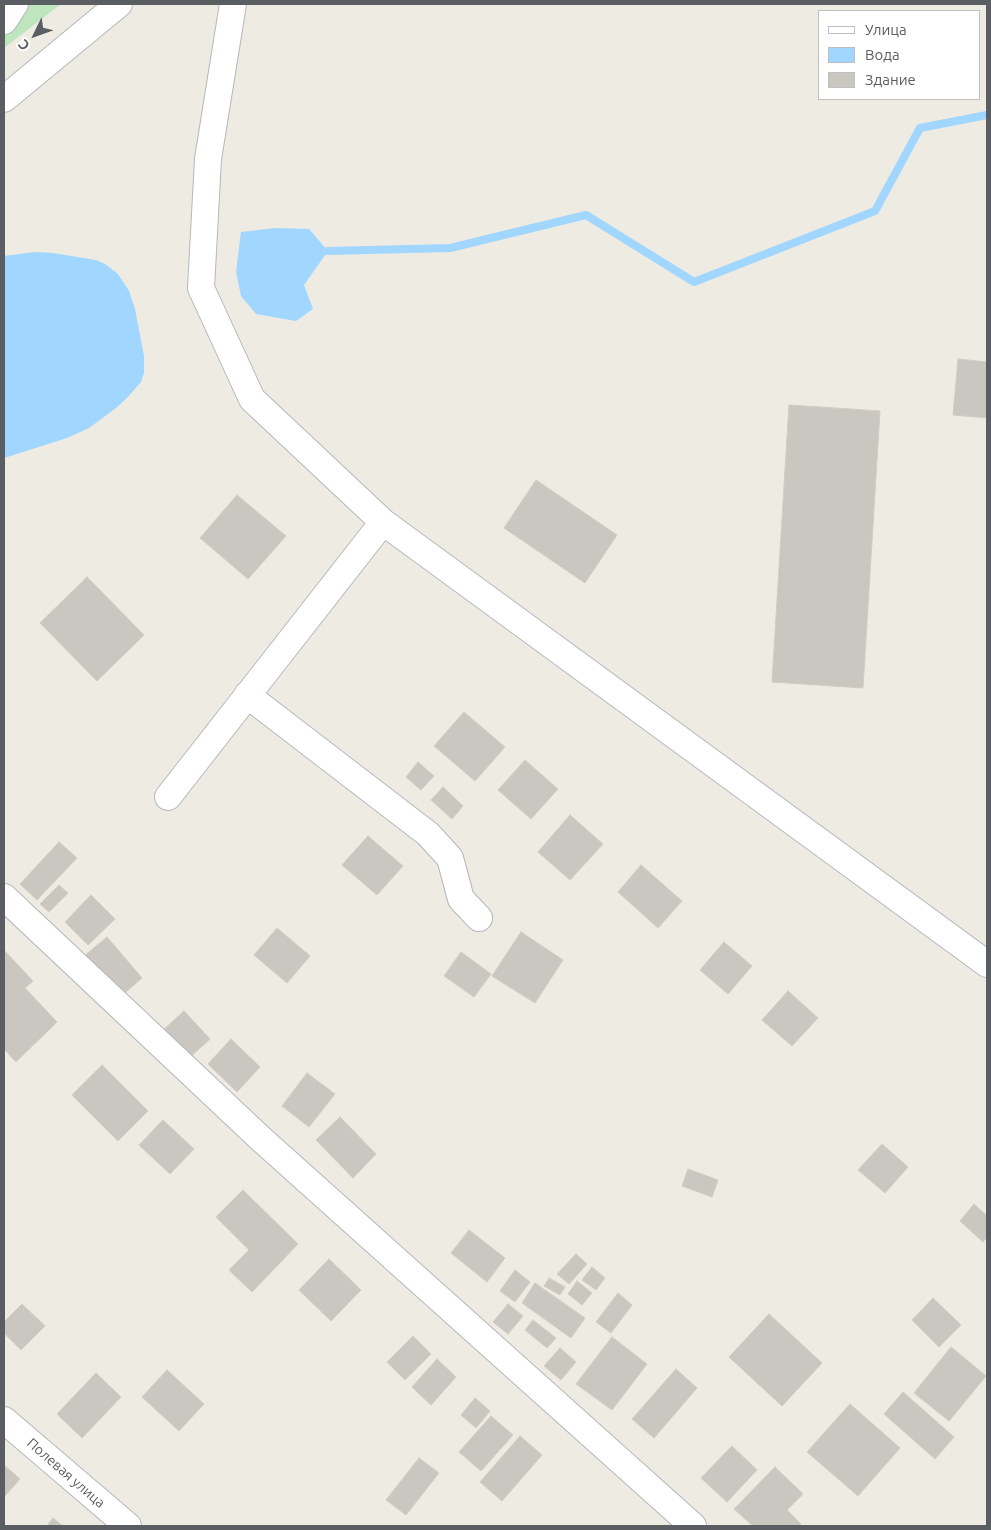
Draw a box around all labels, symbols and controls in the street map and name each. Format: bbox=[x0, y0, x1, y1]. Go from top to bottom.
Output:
north arrow bbox=[10, 10, 60, 60]
legend bbox=[818, 10, 981, 100]
text: Улица bbox=[865, 21, 907, 38]
text: С bbox=[15, 36, 33, 54]
text: Вода bbox=[865, 46, 900, 63]
text: Здание bbox=[865, 71, 916, 88]
street label: Полевая улица bbox=[24, 1435, 108, 1511]

